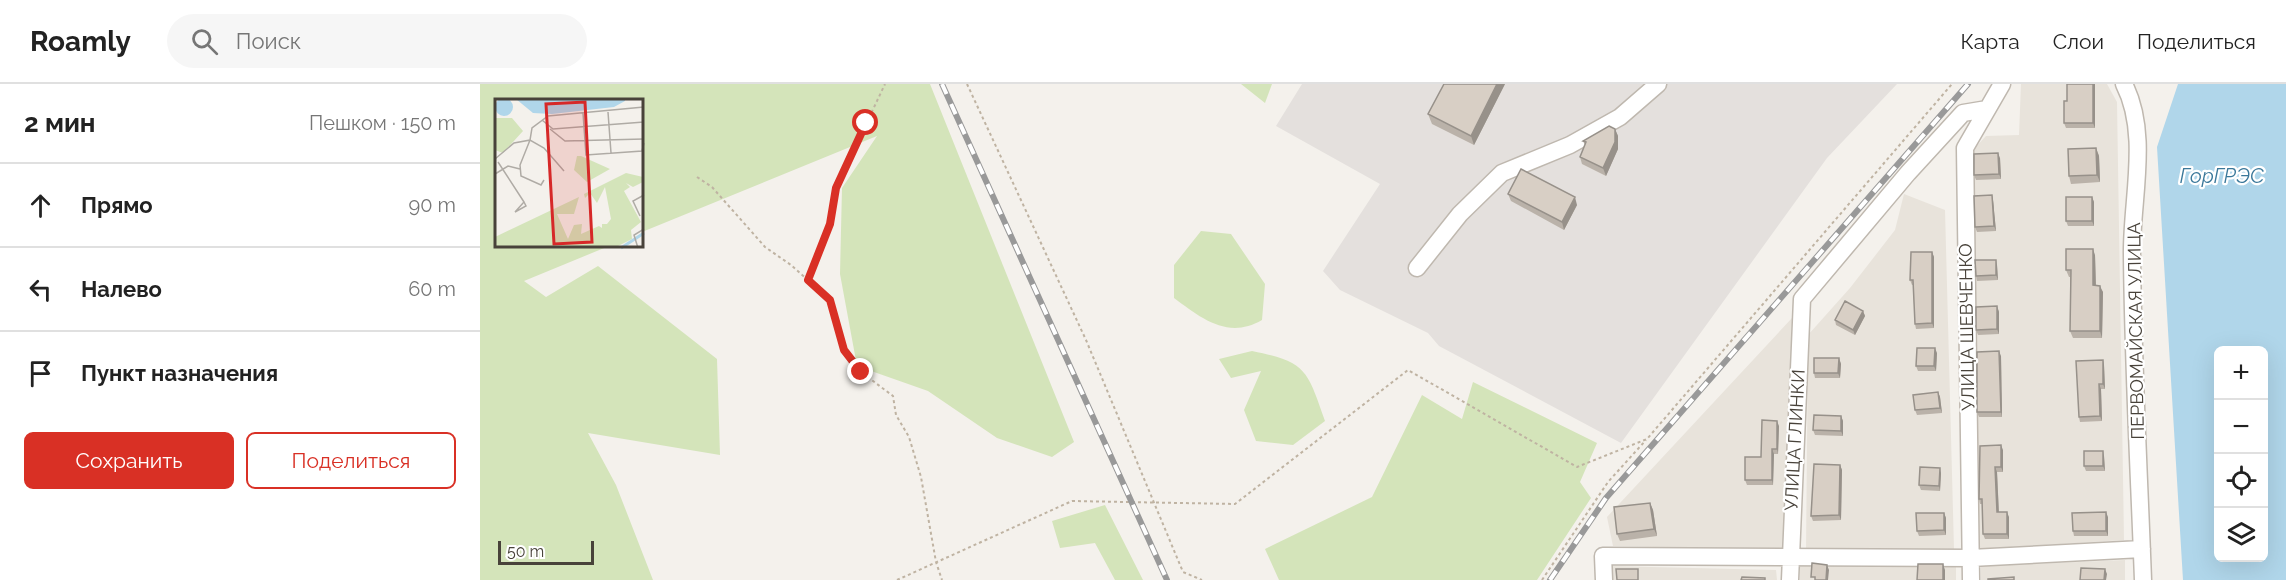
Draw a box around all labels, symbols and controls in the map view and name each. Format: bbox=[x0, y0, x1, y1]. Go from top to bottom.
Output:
search box bbox=[167, 14, 587, 68]
text: Roamly bbox=[30, 25, 131, 58]
icon: search bbox=[188, 25, 221, 58]
text: Поиск bbox=[236, 28, 301, 54]
text: Карта bbox=[1961, 29, 2020, 54]
text: Слои bbox=[2053, 29, 2104, 54]
text: Поделиться bbox=[2137, 29, 2256, 54]
inset map bbox=[495, 99, 644, 248]
text: 2 мин bbox=[24, 108, 96, 138]
route start bbox=[852, 109, 878, 135]
text: Пешком · 150 m bbox=[309, 111, 456, 135]
water label: ГорГРЭС bbox=[2180, 164, 2264, 188]
icon: ahead bbox=[24, 189, 57, 222]
text: Прямо bbox=[81, 192, 153, 218]
text: 90 m bbox=[409, 193, 456, 217]
street label: ПЕРВОМАЙСКАЯ УЛИЦА bbox=[2123, 222, 2148, 440]
street label: УЛИЦА ШЕВЧЕНКО bbox=[1955, 243, 1978, 411]
icon: left bbox=[24, 273, 57, 306]
text: Налево bbox=[81, 276, 162, 302]
text: 60 m bbox=[408, 277, 456, 301]
map controls bbox=[2214, 346, 2268, 562]
button: + bbox=[2214, 346, 2268, 400]
icon: arrive bbox=[24, 357, 57, 390]
route end bbox=[847, 358, 873, 384]
text: Пункт назначения bbox=[81, 360, 278, 386]
street label: УЛИЦА ГЛИНКИ bbox=[1780, 369, 1809, 511]
button: − bbox=[2214, 400, 2268, 454]
button: Сохранить bbox=[24, 432, 234, 489]
button: Поделиться bbox=[246, 432, 456, 489]
button: locate bbox=[2214, 454, 2268, 508]
button: layers bbox=[2214, 508, 2268, 562]
scale bar bbox=[498, 538, 594, 566]
text: 50 m bbox=[507, 542, 544, 561]

